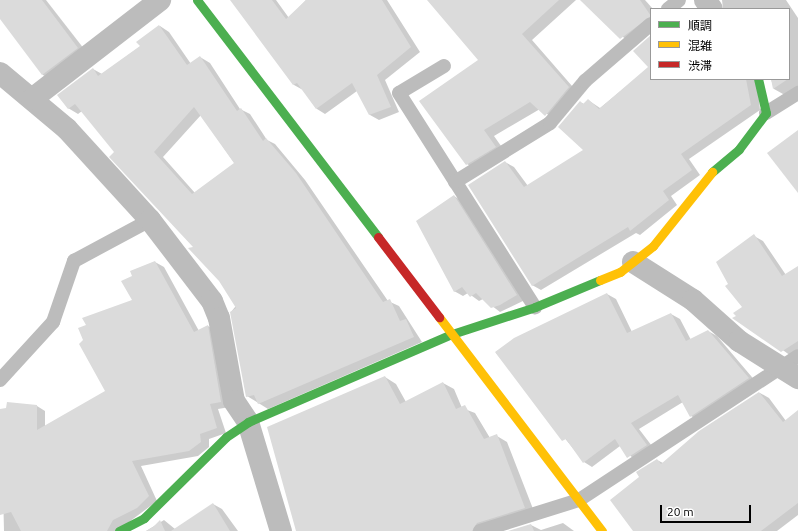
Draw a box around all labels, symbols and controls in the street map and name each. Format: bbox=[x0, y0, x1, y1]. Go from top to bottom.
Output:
legend bbox=[650, 8, 790, 80]
text: 順調 bbox=[688, 19, 712, 32]
text: 混雑 bbox=[688, 39, 712, 52]
text: 渋滞 bbox=[688, 59, 712, 72]
scale bar bbox=[662, 497, 753, 523]
text: 20 m bbox=[667, 505, 694, 518]

